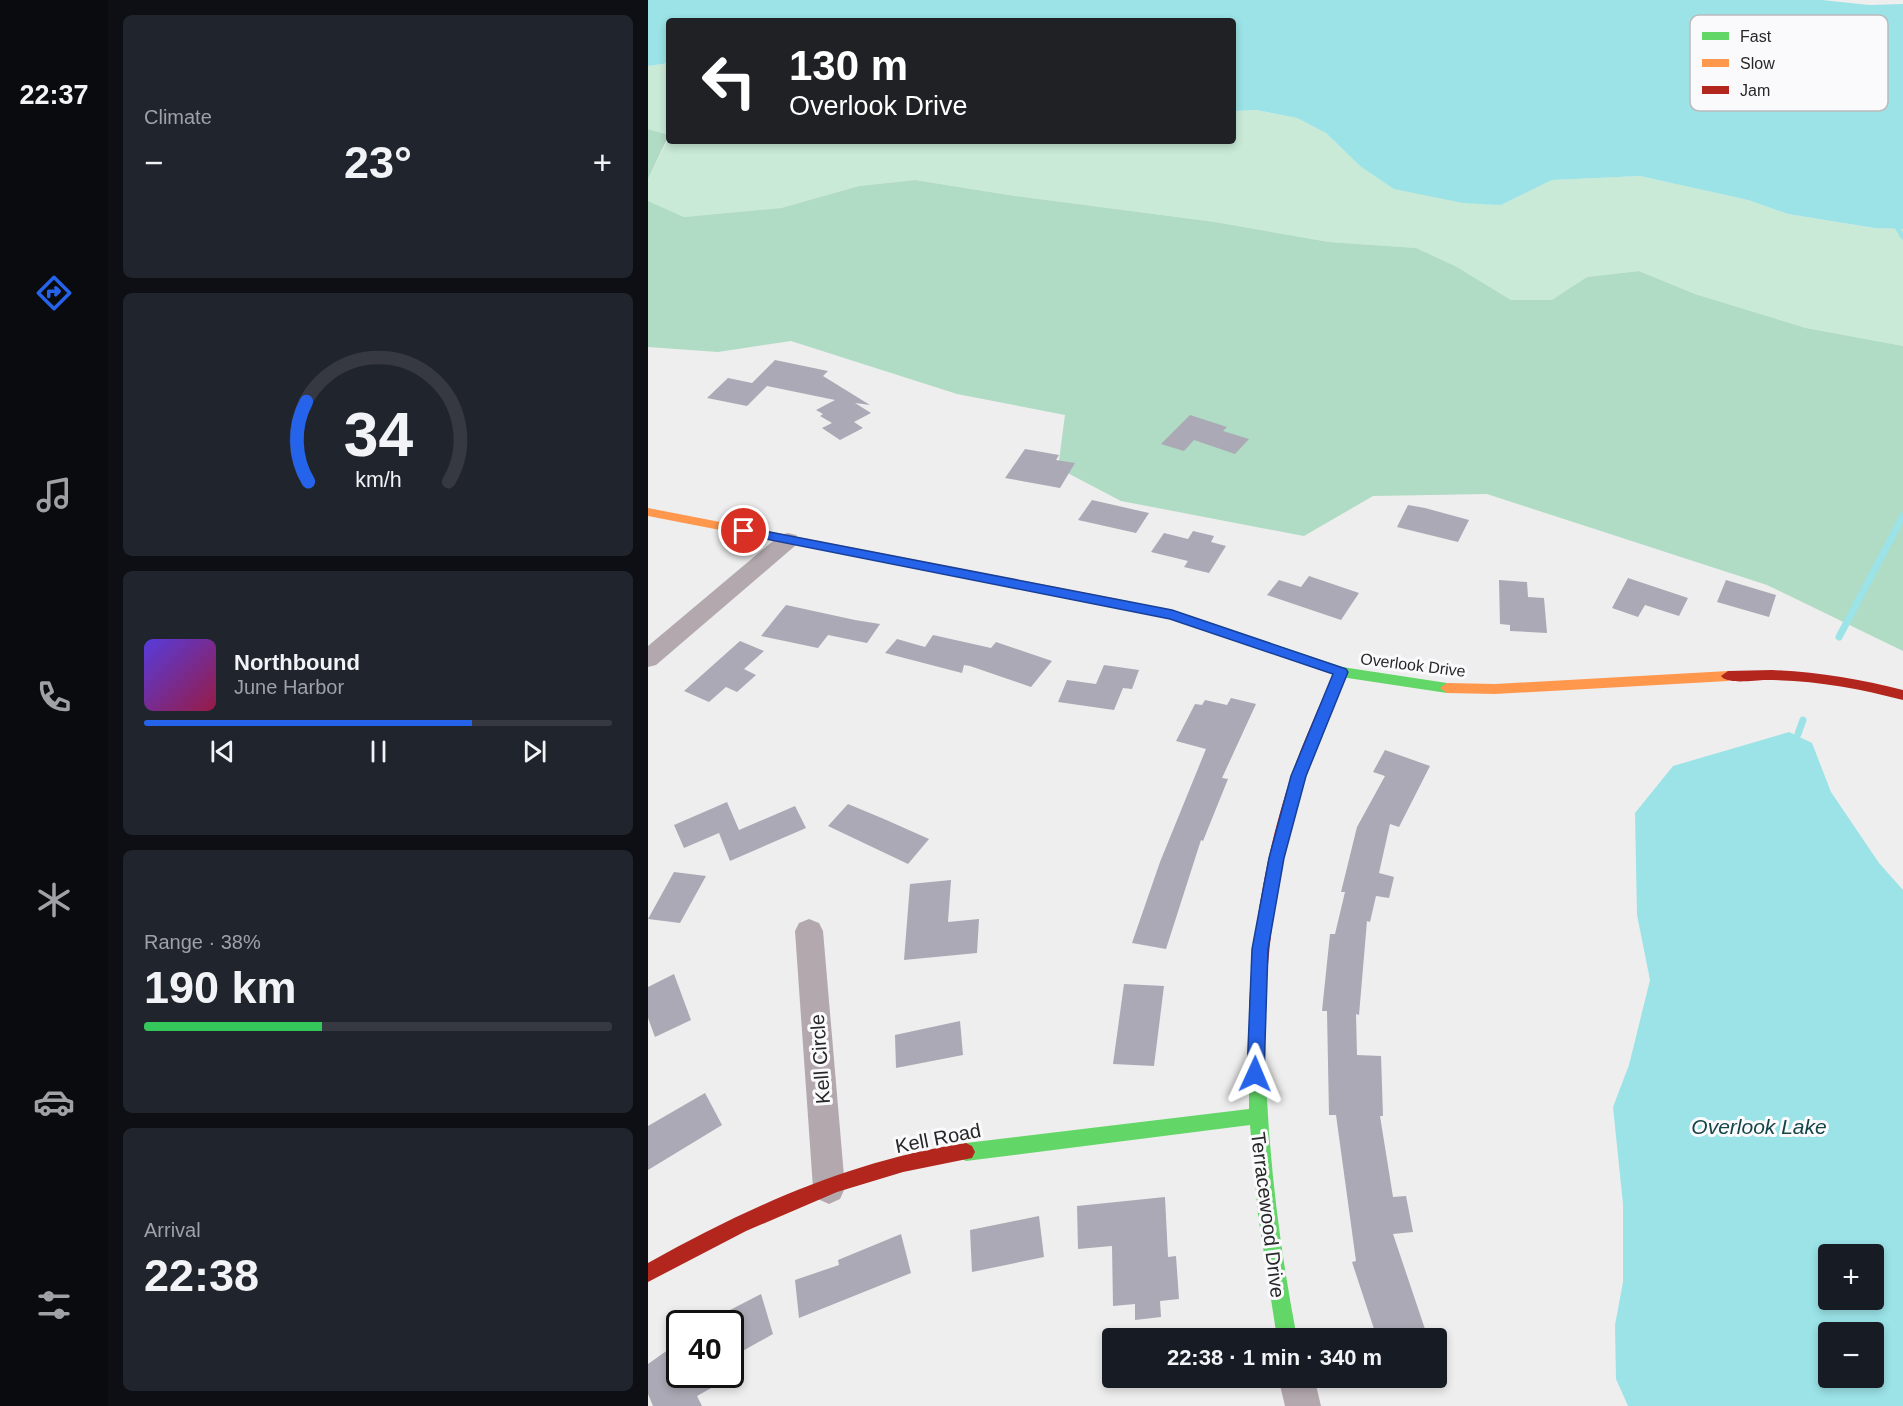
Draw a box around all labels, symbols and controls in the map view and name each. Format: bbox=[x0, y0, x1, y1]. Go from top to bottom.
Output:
legend bbox=[1690, 15, 1888, 111]
text: Fast bbox=[1740, 28, 1772, 45]
icon: left bbox=[690, 42, 768, 120]
text: 130 m bbox=[789, 42, 908, 89]
text: Slow bbox=[1740, 55, 1775, 72]
text: 22:37 bbox=[19, 80, 89, 110]
text: Jam bbox=[1740, 82, 1770, 99]
text: Overlook Drive bbox=[789, 91, 968, 121]
text: Climate bbox=[144, 106, 212, 128]
text: 23° bbox=[344, 137, 412, 188]
text: − bbox=[144, 144, 163, 181]
text: + bbox=[593, 144, 612, 181]
icon: directions bbox=[33, 272, 75, 314]
text: 34 bbox=[343, 400, 413, 469]
text: km/h bbox=[355, 468, 401, 492]
icon: music bbox=[33, 474, 75, 516]
pin bbox=[718, 505, 769, 556]
icon: arrive bbox=[727, 514, 760, 547]
text: Northbound bbox=[234, 650, 360, 675]
street label: Overlook Drive bbox=[1359, 650, 1467, 680]
icon: phone bbox=[33, 676, 75, 718]
text: June Harbor bbox=[234, 676, 344, 698]
icon: previous bbox=[206, 735, 239, 768]
icon: pause bbox=[362, 735, 395, 768]
icon: next bbox=[518, 735, 551, 768]
icon: climate bbox=[33, 879, 75, 921]
text: Range · 38% bbox=[144, 931, 261, 953]
text: 190 km bbox=[144, 962, 297, 1013]
street label: Kell Circle bbox=[806, 1013, 834, 1105]
position arrow bbox=[1223, 1042, 1287, 1106]
icon: car bbox=[33, 1081, 75, 1123]
water label: Overlook Lake bbox=[1691, 1115, 1827, 1138]
street label: Kell Road bbox=[893, 1119, 983, 1157]
street label: Terracewood Drive bbox=[1247, 1131, 1289, 1299]
text: Arrival bbox=[144, 1219, 201, 1241]
map controls bbox=[1818, 1244, 1884, 1388]
button: + bbox=[1818, 1244, 1884, 1310]
text: 22:38 bbox=[144, 1250, 259, 1301]
icon: filters bbox=[33, 1284, 75, 1326]
speed limit sign: 40 bbox=[666, 1310, 744, 1388]
button: − bbox=[1818, 1322, 1884, 1388]
text: 22:38 · 1 min · 340 m bbox=[1167, 1345, 1382, 1370]

